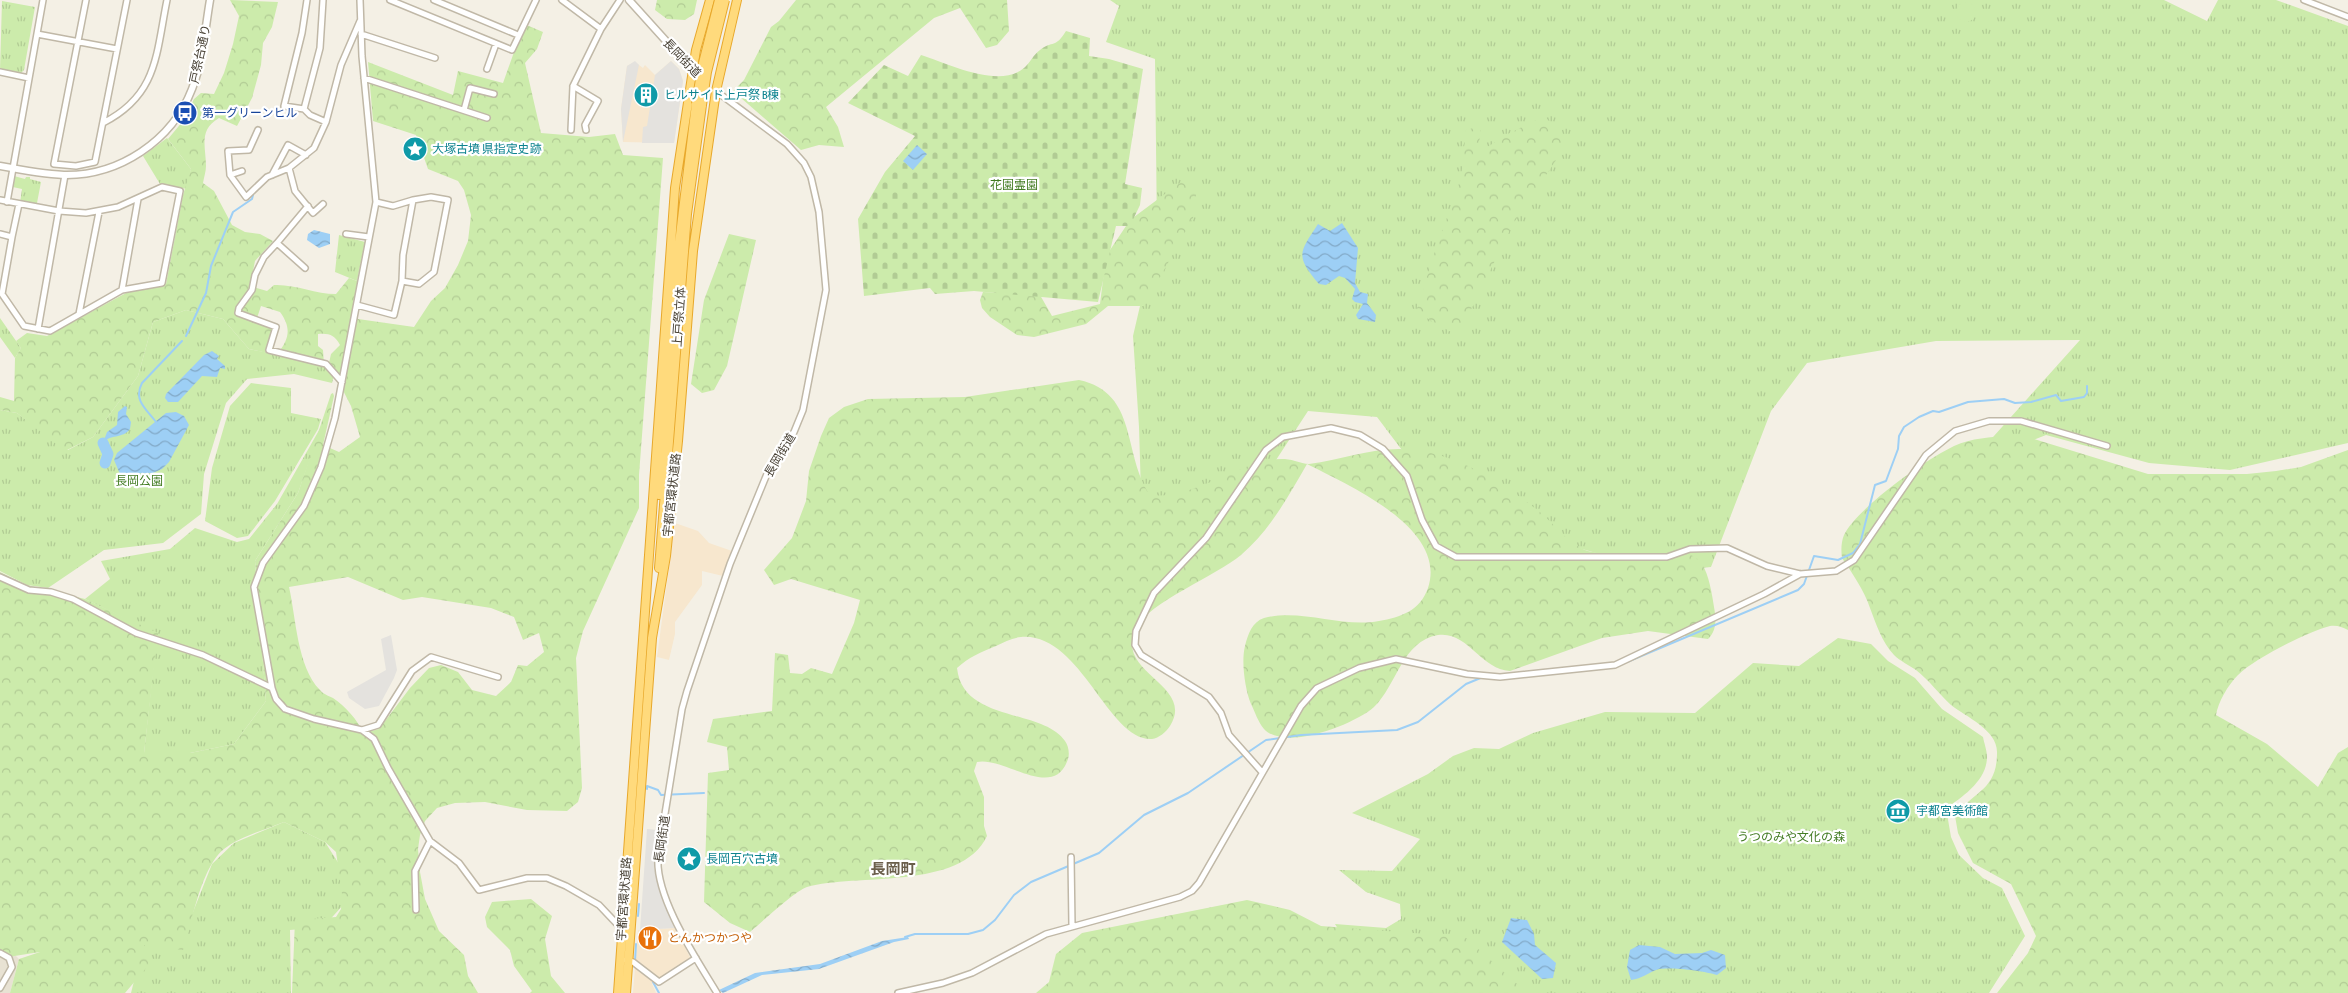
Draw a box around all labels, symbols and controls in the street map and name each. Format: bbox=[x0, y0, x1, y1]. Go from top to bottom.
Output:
street label: 戸祭台通り bbox=[187, 23, 213, 85]
street label: 長岡街道 bbox=[660, 36, 704, 80]
building icon: ヒルサイド上戸祭 B棟 bbox=[633, 82, 659, 108]
place label: ヒルサイド上戸祭 B棟 bbox=[664, 88, 779, 102]
bus stop icon: 第一グリーンヒル bbox=[172, 100, 198, 126]
place label: 第一グリーンヒル bbox=[202, 106, 297, 120]
place icon: 大塚古墳 県指定史跡 bbox=[402, 136, 428, 162]
place label: 大塚古墳 県指定史跡 bbox=[432, 142, 542, 156]
park label: 花園霊園 bbox=[990, 178, 1038, 192]
street label: 上戸祭立体 bbox=[670, 287, 688, 347]
street label: 長岡街道 bbox=[762, 431, 798, 479]
street label: 宇都宮環状道路 bbox=[661, 452, 683, 538]
park label: 長岡公園 bbox=[115, 474, 163, 488]
museum icon: 宇都宮美術館 bbox=[1885, 798, 1911, 824]
place label: 宇都宮美術館 bbox=[1916, 804, 1988, 818]
street label: 長岡街道 bbox=[652, 814, 672, 864]
park label: うつのみや文化の森 bbox=[1737, 830, 1845, 844]
place icon: 長岡百穴古墳 bbox=[676, 846, 702, 872]
place label: 長岡百穴古墳 bbox=[706, 852, 778, 866]
street label: 宇都宮環状道路 bbox=[614, 857, 634, 941]
district label: 長岡町 bbox=[870, 860, 916, 877]
restaurant icon: とんかつかつや bbox=[637, 925, 663, 951]
place label: とんかつかつや bbox=[668, 931, 752, 945]

